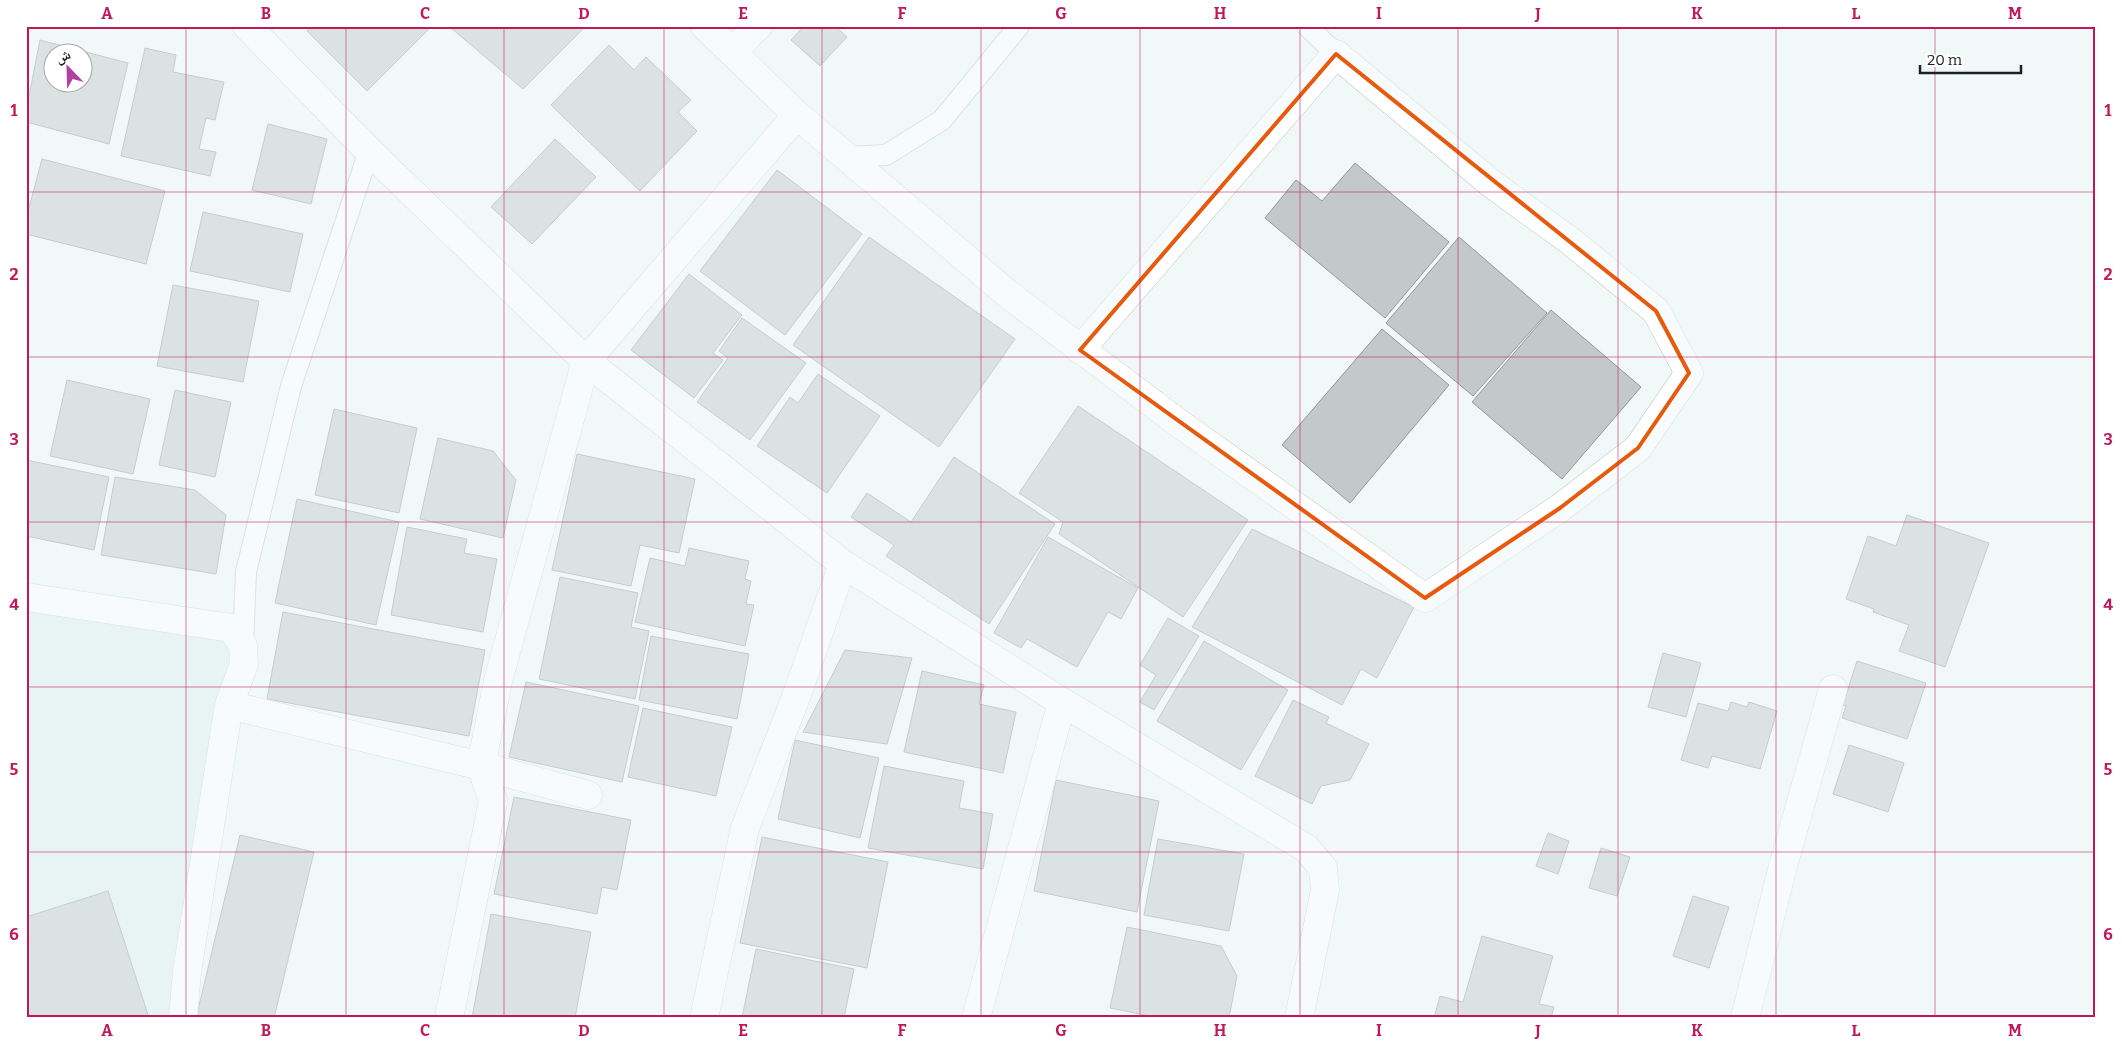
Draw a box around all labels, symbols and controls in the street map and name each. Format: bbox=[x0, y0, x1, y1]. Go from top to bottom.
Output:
text: A bbox=[101, 4, 113, 23]
text: B bbox=[261, 4, 271, 23]
text: C bbox=[420, 4, 430, 23]
text: D bbox=[578, 4, 590, 23]
text: E bbox=[738, 4, 748, 23]
text: F bbox=[898, 4, 907, 23]
text: G bbox=[1055, 4, 1067, 23]
text: H bbox=[1214, 4, 1227, 23]
text: I bbox=[1376, 4, 1382, 23]
text: J bbox=[1534, 4, 1541, 23]
text: K bbox=[1691, 4, 1703, 23]
text: L bbox=[1852, 4, 1861, 23]
text: M bbox=[2008, 4, 2022, 23]
north arrow bbox=[42, 42, 92, 92]
scale bar bbox=[1920, 42, 2021, 74]
text: ش bbox=[53, 46, 73, 67]
text: 20 m bbox=[1927, 51, 1963, 69]
text: 1 bbox=[11, 101, 18, 120]
text: 1 bbox=[2105, 101, 2112, 120]
text: 2 bbox=[9, 265, 19, 284]
text: 2 bbox=[2103, 265, 2113, 284]
text: 3 bbox=[9, 430, 19, 449]
text: 3 bbox=[2103, 430, 2113, 449]
text: 4 bbox=[9, 595, 19, 614]
text: 4 bbox=[2103, 595, 2113, 614]
text: 5 bbox=[10, 760, 19, 779]
text: 5 bbox=[2104, 760, 2113, 779]
text: 6 bbox=[9, 925, 19, 944]
text: 6 bbox=[2103, 925, 2113, 944]
text: A bbox=[101, 1021, 113, 1040]
text: B bbox=[261, 1021, 271, 1040]
text: C bbox=[420, 1021, 430, 1040]
text: D bbox=[578, 1021, 590, 1040]
text: E bbox=[738, 1021, 748, 1040]
text: F bbox=[898, 1021, 907, 1040]
text: G bbox=[1055, 1021, 1067, 1040]
text: H bbox=[1214, 1021, 1227, 1040]
text: I bbox=[1376, 1021, 1382, 1040]
text: J bbox=[1534, 1021, 1541, 1040]
text: K bbox=[1691, 1021, 1703, 1040]
text: L bbox=[1852, 1021, 1861, 1040]
text: M bbox=[2008, 1021, 2022, 1040]

